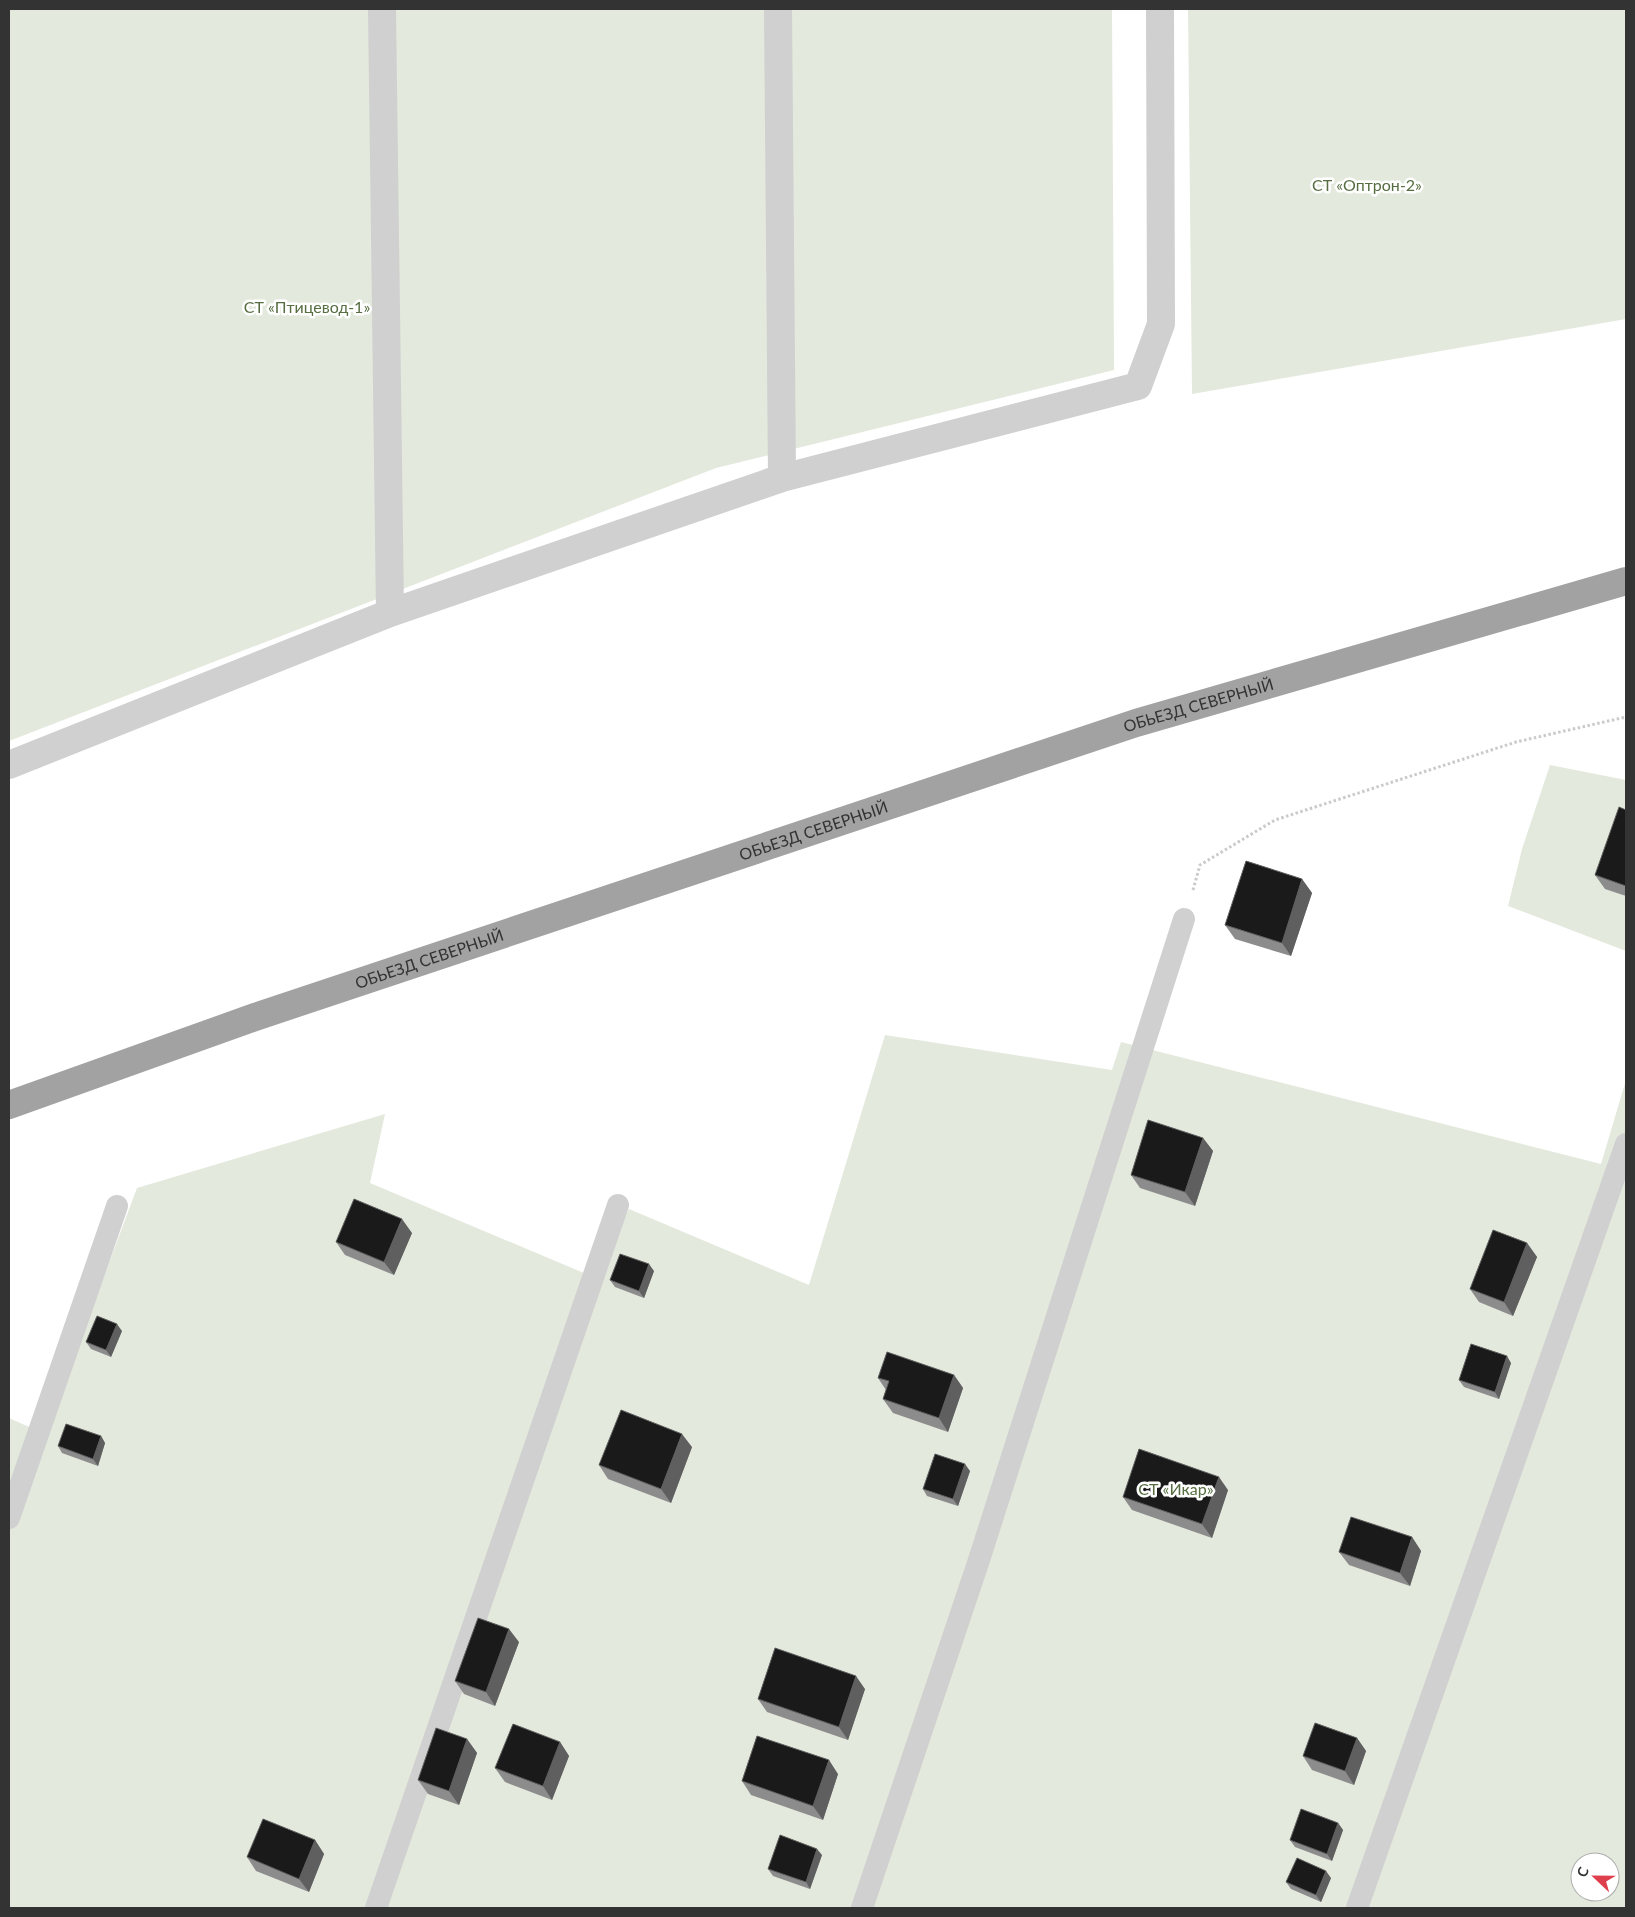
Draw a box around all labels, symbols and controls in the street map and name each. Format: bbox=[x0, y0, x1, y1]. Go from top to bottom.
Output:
park label: СТ «Оптрон-2» bbox=[1312, 175, 1422, 194]
park label: СТ «Птицевод-1» bbox=[244, 297, 370, 316]
street label: ОБЬЕЗД СЕВЕРНЫЙ bbox=[1121, 674, 1276, 736]
street label: ОБЬЕЗД СЕВЕРНЫЙ bbox=[737, 797, 890, 864]
street label: ОБЬЕЗД СЕВЕРНЫЙ bbox=[352, 925, 506, 992]
park label: СТ «Икар» bbox=[1138, 1479, 1214, 1498]
north arrow bbox=[1570, 1852, 1620, 1902]
text: С bbox=[1573, 1864, 1592, 1879]

